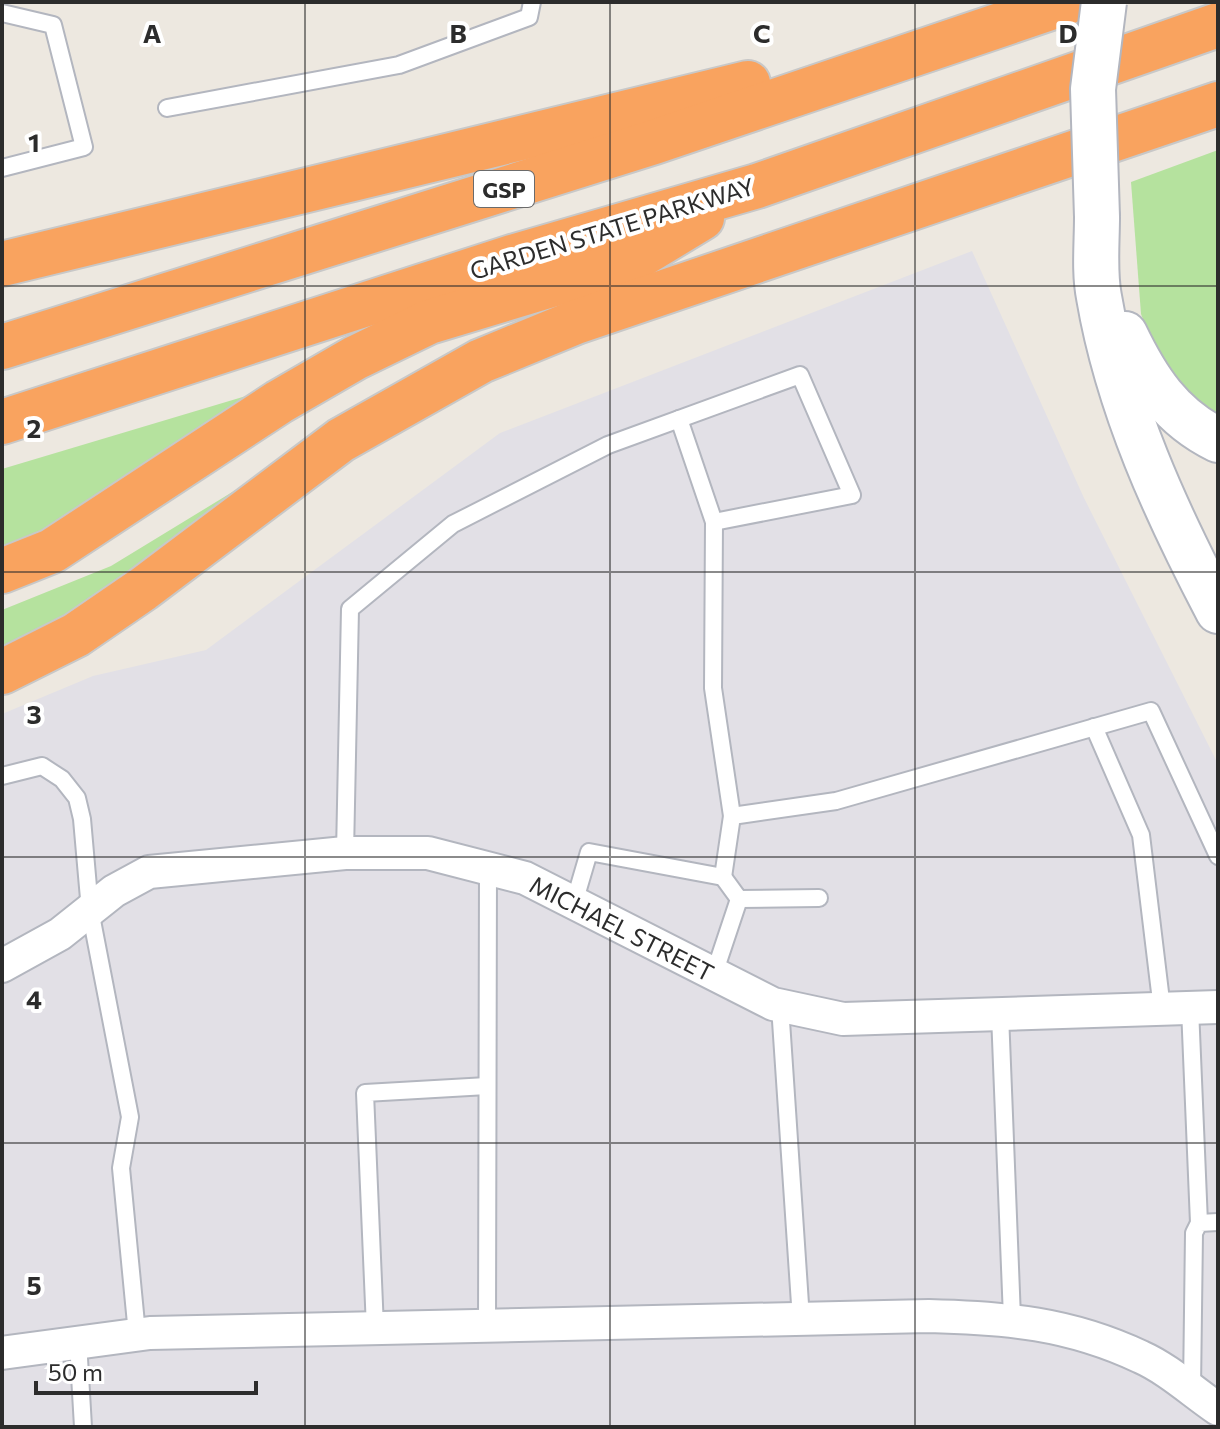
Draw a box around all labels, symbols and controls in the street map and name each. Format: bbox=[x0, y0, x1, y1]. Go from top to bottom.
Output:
text: A bbox=[143, 17, 162, 48]
text: B bbox=[449, 17, 467, 48]
text: C bbox=[753, 17, 771, 48]
text: D bbox=[1058, 17, 1078, 48]
text: 1 bbox=[28, 126, 40, 157]
street label: GARDEN STATE PARKWAY bbox=[466, 171, 758, 285]
road number: GSP bbox=[474, 171, 534, 207]
text: 2 bbox=[27, 412, 41, 443]
text: 3 bbox=[26, 698, 42, 729]
street label: MICHAEL STREET bbox=[525, 869, 719, 987]
text: 4 bbox=[26, 983, 42, 1014]
text: 5 bbox=[26, 1269, 42, 1300]
scale bar bbox=[36, 1345, 256, 1395]
text: 50 m bbox=[48, 1357, 103, 1386]

